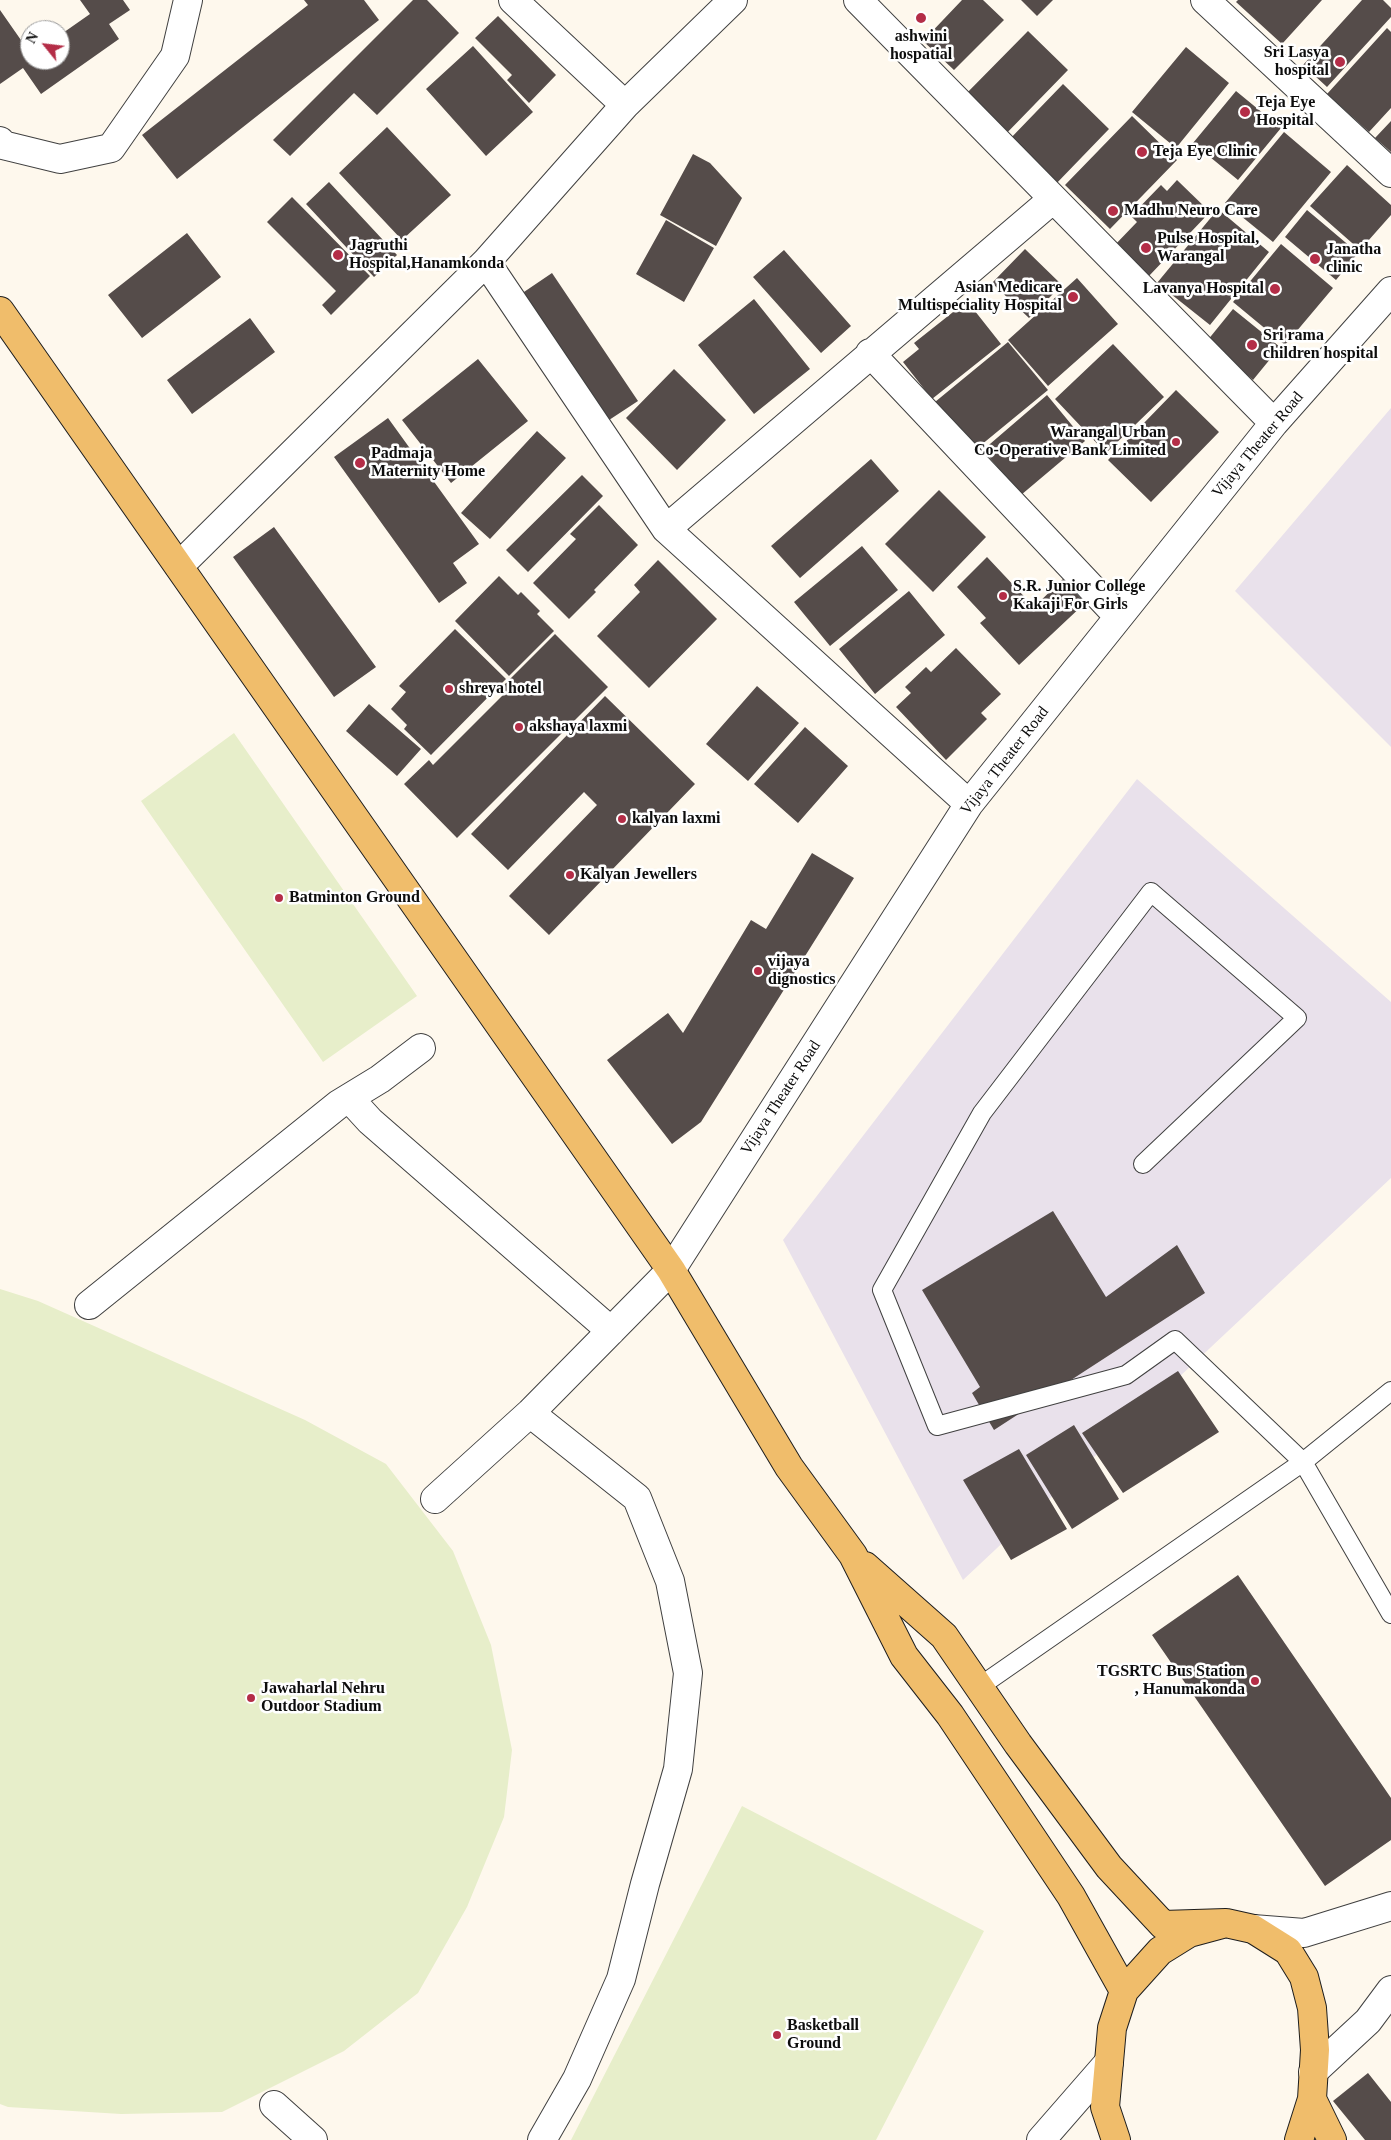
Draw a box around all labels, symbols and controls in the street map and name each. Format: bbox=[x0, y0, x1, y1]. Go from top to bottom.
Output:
marker: ashwini hospatial bbox=[914, 11, 928, 25]
north arrow bbox=[20, 20, 70, 70]
place label: ashwini hospatial bbox=[890, 27, 952, 65]
text: N bbox=[23, 30, 41, 46]
place label: Sri Lasya hospital bbox=[1264, 43, 1329, 81]
marker: Sri Lasya hospital bbox=[1333, 55, 1347, 69]
place label: Teja Eye Hospital bbox=[1256, 93, 1315, 131]
marker: Teja Eye Hospital bbox=[1238, 105, 1252, 119]
place label: Teja Eye Clinic bbox=[1153, 142, 1257, 162]
marker: Teja Eye Clinic bbox=[1135, 145, 1149, 159]
place label: Madhu Neuro Care bbox=[1124, 201, 1258, 221]
marker: Madhu Neuro Care bbox=[1106, 204, 1120, 218]
place label: Pulse Hospital, Warangal bbox=[1157, 229, 1259, 267]
place label: Jagruthi Hospital,Hanamkonda bbox=[349, 236, 504, 274]
place label: Janatha clinic bbox=[1326, 240, 1381, 278]
marker: Pulse Hospital, Warangal bbox=[1139, 241, 1153, 255]
marker: Jagruthi Hospital,Hanamkonda bbox=[331, 248, 345, 262]
marker: Janatha clinic bbox=[1308, 252, 1322, 266]
place label: Asian Medicare Multispeciality Hospital bbox=[898, 278, 1062, 316]
place label: Lavanya Hospital bbox=[1143, 279, 1264, 299]
marker: Lavanya Hospital bbox=[1268, 282, 1282, 296]
marker: Asian Medicare Multispeciality Hospital bbox=[1066, 290, 1080, 304]
place label: Sri rama children hospital bbox=[1263, 326, 1378, 364]
marker: Sri rama children hospital bbox=[1245, 338, 1259, 352]
street label: Vijaya Theater Road bbox=[1208, 388, 1308, 502]
place label: Warangal Urban Co-Operative Bank Limited bbox=[974, 423, 1166, 461]
marker: Warangal Urban Co-Operative Bank Limited bbox=[1170, 436, 1182, 448]
place label: Padmaja Maternity Home bbox=[371, 444, 485, 482]
marker: Padmaja Maternity Home bbox=[353, 456, 367, 470]
place label: S.R. Junior College Kakaji For Girls bbox=[1013, 577, 1145, 615]
marker: S.R. Junior College Kakaji For Girls bbox=[997, 590, 1009, 602]
place label: shreya hotel bbox=[459, 679, 542, 699]
marker: shreya hotel bbox=[443, 683, 455, 695]
street label: Vijaya Theater Road bbox=[957, 703, 1053, 819]
place label: akshaya laxmi bbox=[529, 717, 627, 737]
marker: akshaya laxmi bbox=[513, 721, 525, 733]
place label: kalyan laxmi bbox=[632, 809, 720, 829]
marker: kalyan laxmi bbox=[616, 813, 628, 825]
place label: Kalyan Jewellers bbox=[580, 865, 697, 885]
marker: Kalyan Jewellers bbox=[564, 869, 576, 881]
place label: Batminton Ground bbox=[289, 888, 420, 908]
marker: Batminton Ground bbox=[273, 892, 285, 904]
place label: vijaya dignostics bbox=[768, 952, 836, 990]
marker: vijaya dignostics bbox=[752, 965, 764, 977]
street label: Vijaya Theater Road bbox=[737, 1037, 825, 1159]
place label: TGSRTC Bus Station , Hanumakonda bbox=[1097, 1662, 1245, 1700]
marker: TGSRTC Bus Station , Hanumakonda bbox=[1249, 1675, 1261, 1687]
place label: Jawaharlal Nehru Outdoor Stadium bbox=[261, 1679, 385, 1717]
marker: Jawaharlal Nehru Outdoor Stadium bbox=[245, 1692, 257, 1704]
place label: Basketball Ground bbox=[787, 2016, 859, 2054]
marker: Basketball Ground bbox=[771, 2029, 783, 2041]

